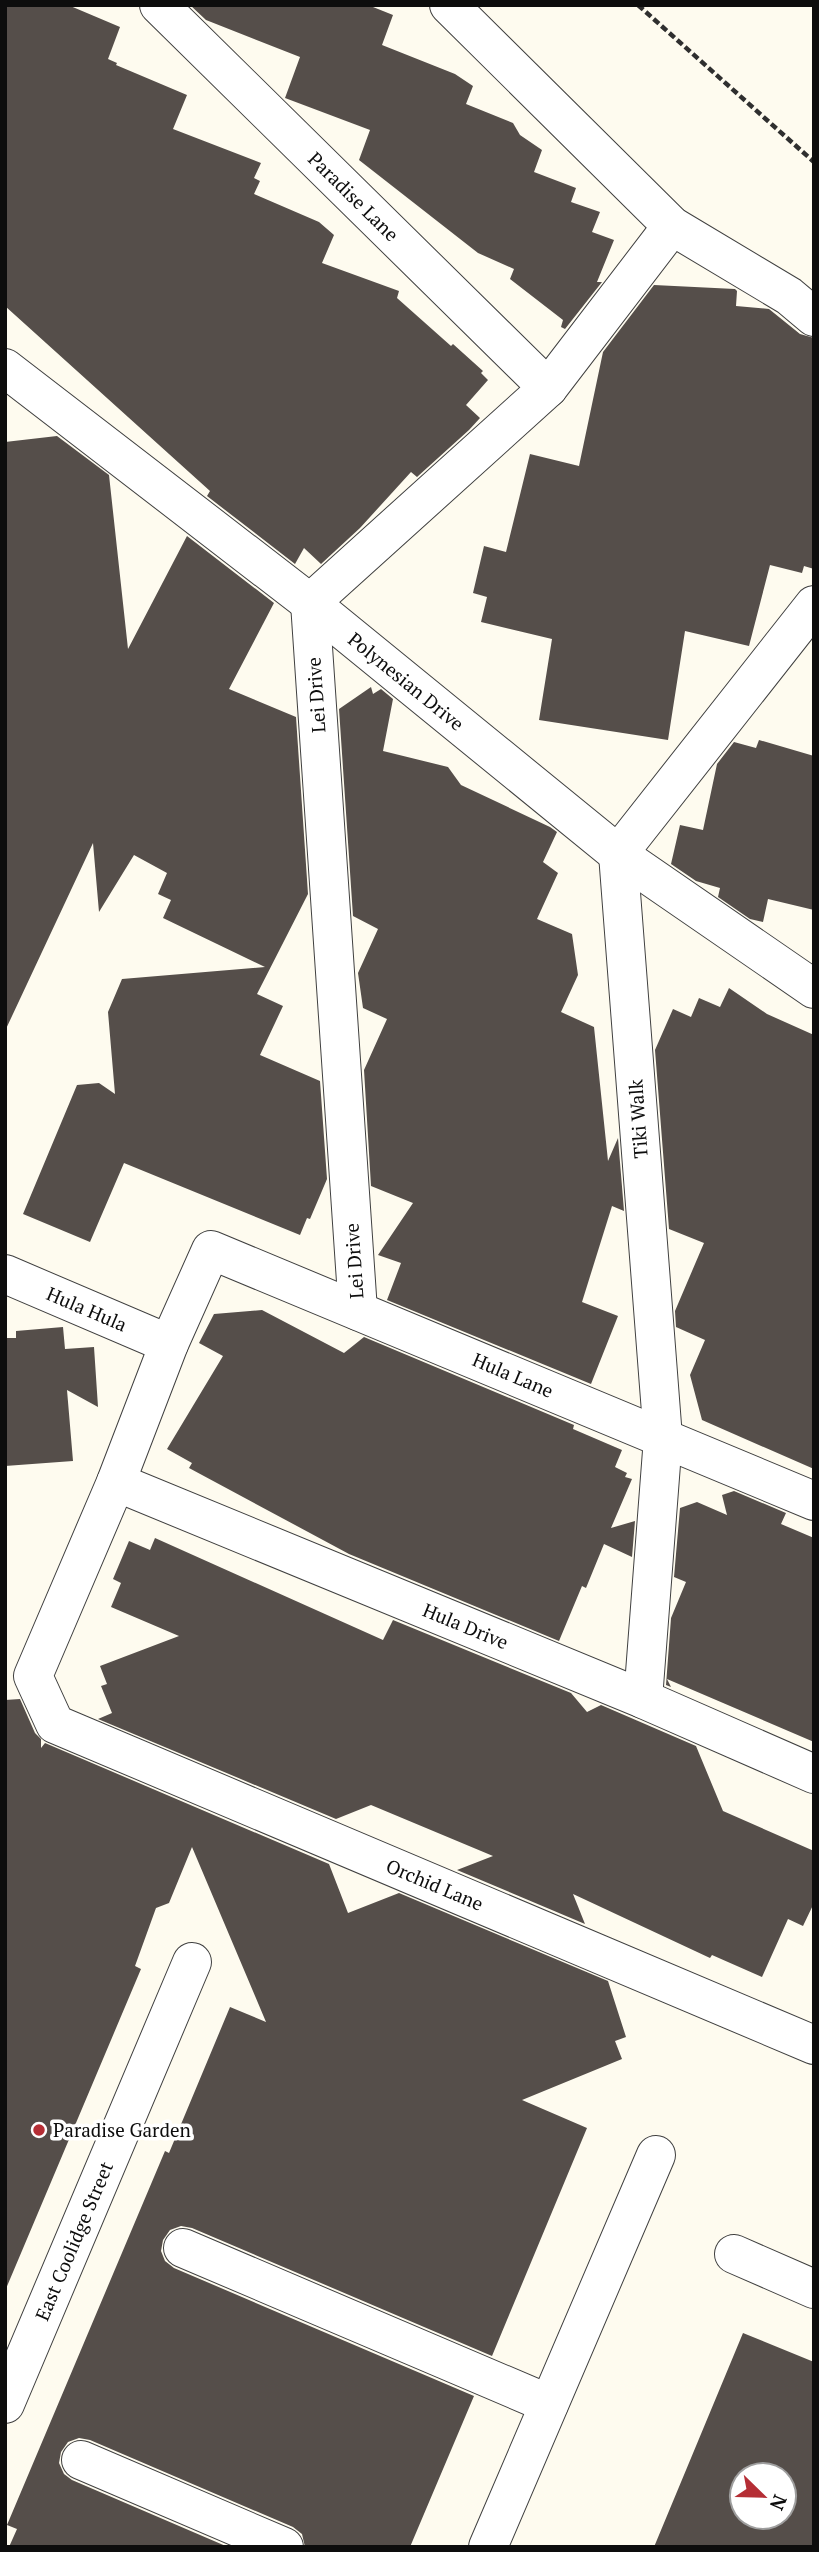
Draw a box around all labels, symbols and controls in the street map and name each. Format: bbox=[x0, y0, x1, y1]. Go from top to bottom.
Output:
street label: Paradise Lane bbox=[303, 146, 404, 246]
street label: Polynesian Drive bbox=[343, 626, 469, 736]
street label: Lei Drive bbox=[300, 656, 331, 734]
street label: Tiki Walk bbox=[622, 1078, 653, 1159]
street label: Lei Drive bbox=[338, 1222, 369, 1300]
street label: Hula Hula bbox=[43, 1280, 131, 1337]
street label: Hula Lane bbox=[469, 1346, 557, 1403]
street label: Hula Drive bbox=[419, 1597, 512, 1654]
street label: Orchid Lane bbox=[382, 1853, 487, 1916]
place label: Paradise Garden bbox=[53, 2117, 191, 2142]
marker: Paradise Garden bbox=[31, 2122, 47, 2138]
street label: East Coolidge Street bbox=[29, 2157, 118, 2324]
north arrow bbox=[728, 2461, 798, 2531]
text: N bbox=[765, 2491, 793, 2515]

